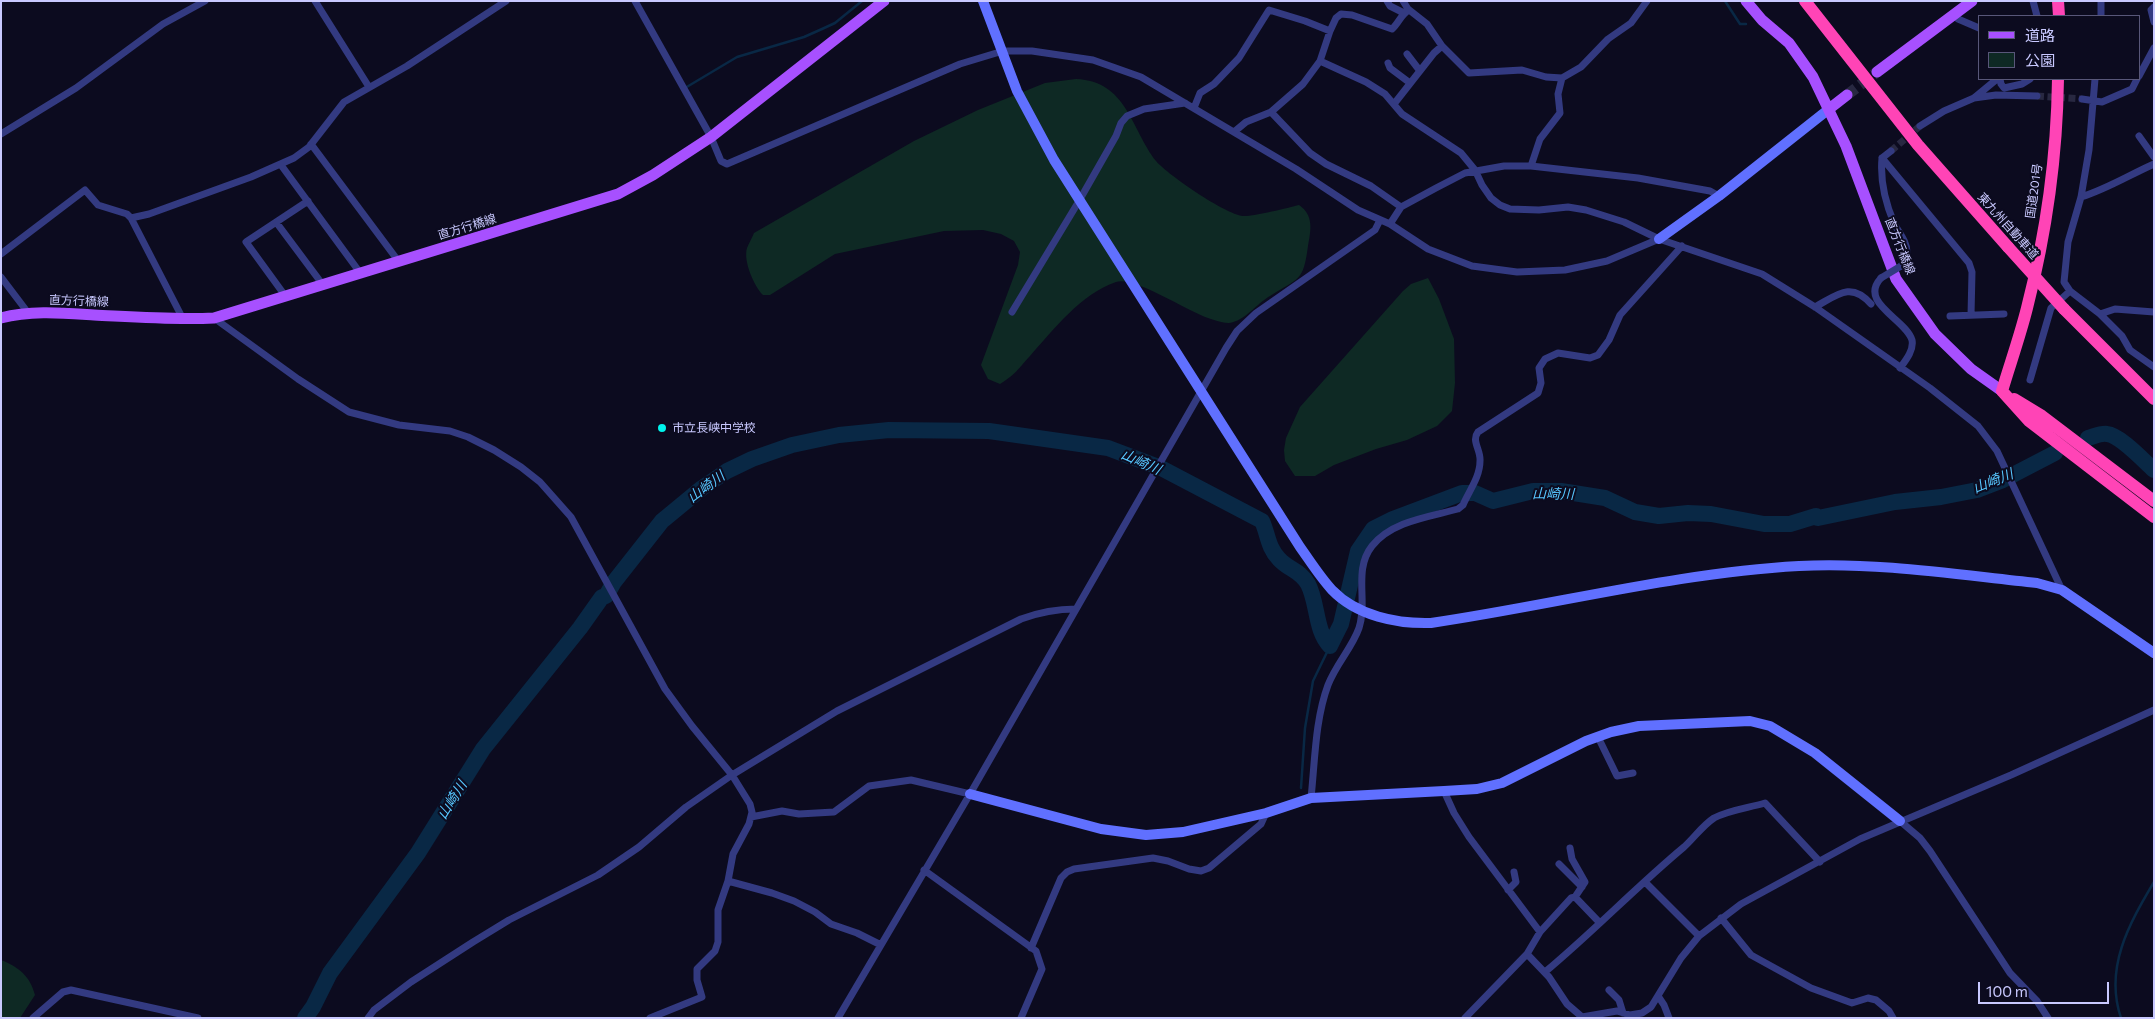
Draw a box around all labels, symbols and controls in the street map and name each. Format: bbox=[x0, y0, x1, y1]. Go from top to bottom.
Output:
legend bbox=[1978, 15, 2140, 80]
text: 道路 bbox=[2025, 26, 2055, 44]
text: 公園 bbox=[2025, 51, 2055, 69]
street label: 国道201号 bbox=[2023, 162, 2045, 220]
street label: 東九州自動車道 bbox=[1975, 190, 2041, 262]
street label: 直方行橋線 bbox=[436, 211, 498, 243]
street label: 直方行橋線 bbox=[1882, 215, 1918, 277]
street label: 直方行橋線 bbox=[49, 293, 109, 309]
place label: 市立長峡中学校 bbox=[672, 421, 756, 435]
marker: 市立長峡中学校 bbox=[656, 422, 668, 434]
water label: 山崎川 bbox=[1118, 446, 1164, 478]
water label: 山崎川 bbox=[1970, 465, 2016, 497]
water label: 山崎川 bbox=[684, 468, 728, 506]
water label: 山崎川 bbox=[1532, 485, 1574, 503]
water label: 山崎川 bbox=[434, 778, 470, 822]
scale bar bbox=[1980, 972, 2111, 1004]
text: 100 m bbox=[1986, 982, 2028, 1000]

